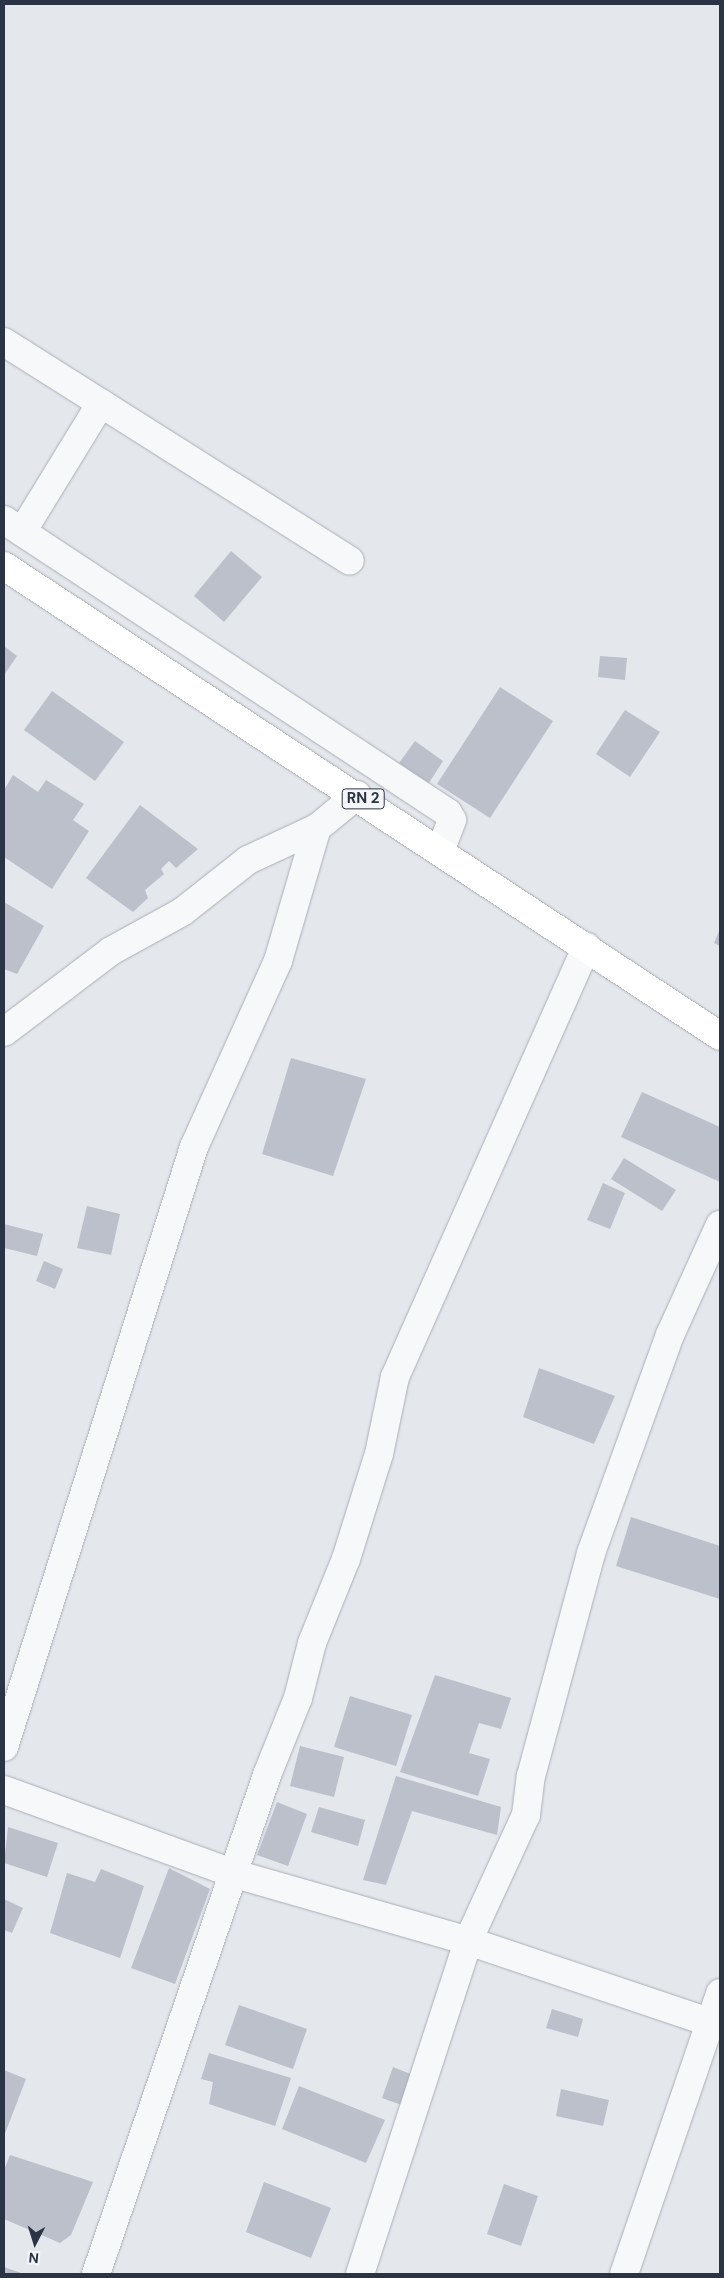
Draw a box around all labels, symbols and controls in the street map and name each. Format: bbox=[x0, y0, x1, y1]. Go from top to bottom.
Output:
road number: RN 2 bbox=[340, 786, 386, 812]
north arrow bbox=[10, 2218, 60, 2268]
text: N bbox=[28, 2249, 40, 2267]

